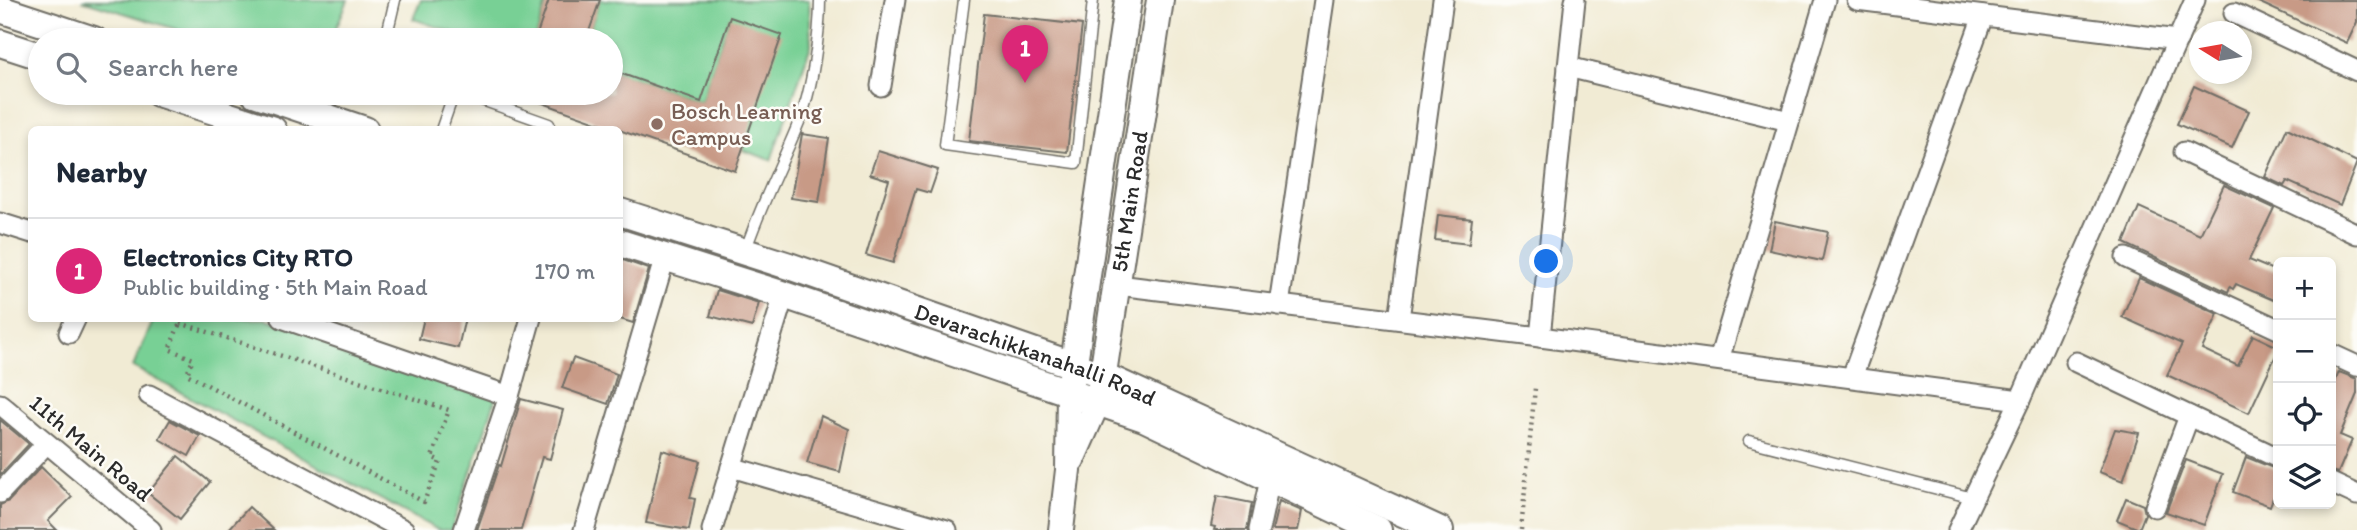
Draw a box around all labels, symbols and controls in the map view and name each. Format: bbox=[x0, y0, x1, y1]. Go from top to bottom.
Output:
north arrow bbox=[2189, 21, 2252, 84]
pin: 1 bbox=[1002, 25, 1048, 83]
search box bbox=[28, 28, 623, 105]
icon: search bbox=[52, 48, 90, 86]
text: Search here bbox=[108, 51, 238, 83]
place label: Bosch Learning Campus bbox=[671, 97, 823, 151]
marker: Bosch Learning Campus bbox=[649, 116, 665, 132]
street label: 5th Main Road bbox=[1105, 128, 1154, 274]
text: Nearby bbox=[56, 153, 147, 190]
text: Electronics City RTO bbox=[123, 241, 353, 273]
your location bbox=[1529, 244, 1563, 278]
text: 1 bbox=[74, 257, 84, 285]
text: 170 m bbox=[534, 257, 595, 285]
map controls bbox=[2273, 257, 2336, 509]
button: + bbox=[2273, 257, 2336, 320]
text: Public building · 5th Main Road bbox=[123, 273, 428, 301]
street label: Devarachikkanahalli Road bbox=[911, 297, 1160, 412]
button: − bbox=[2273, 320, 2336, 383]
button: locate bbox=[2273, 383, 2336, 446]
street label: 11th Main Road bbox=[24, 389, 158, 508]
button: layers bbox=[2273, 446, 2336, 509]

